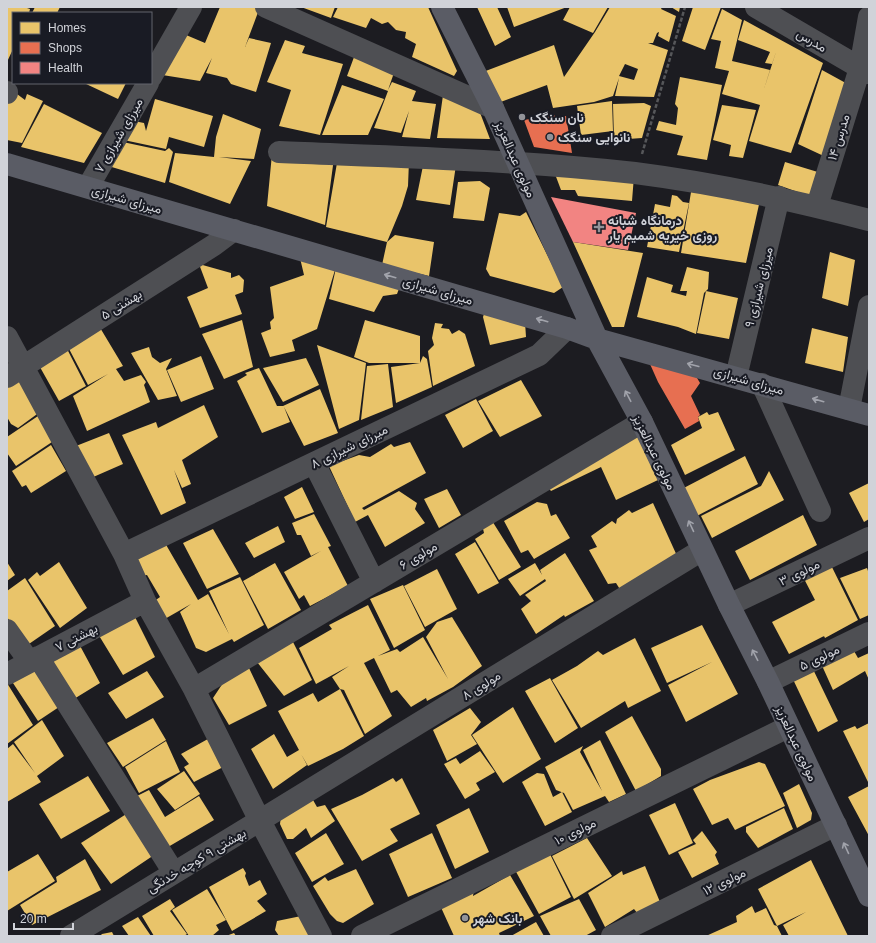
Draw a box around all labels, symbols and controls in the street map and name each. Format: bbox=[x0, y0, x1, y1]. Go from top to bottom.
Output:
legend bbox=[12, 12, 152, 84]
text: Homes bbox=[48, 21, 86, 35]
street label: مدرس bbox=[793, 26, 830, 56]
text: Shops bbox=[48, 41, 82, 55]
text: Health bbox=[48, 61, 83, 75]
street label: میرزای شیرازی ۷ bbox=[91, 95, 147, 176]
place label: نان سنگک bbox=[530, 110, 584, 125]
marker: نان سنگک bbox=[517, 112, 527, 122]
street label: مدرس ۱۴ bbox=[824, 112, 854, 162]
street label: مولوی عبدالعزیز bbox=[491, 118, 539, 200]
place label: نانوایی سنگک bbox=[558, 130, 631, 146]
marker: نانوایی سنگک bbox=[545, 132, 555, 142]
street label: میرزای شیرازی bbox=[90, 182, 164, 218]
place label: درمانگاه شبانه روزی خیریه شمیم یار bbox=[607, 213, 717, 244]
marker: درمانگاه شبانه روزی خیریه شمیم یار bbox=[593, 221, 605, 233]
street label: میرزای شیرازی ۹ bbox=[741, 245, 777, 329]
one-way arrow bbox=[384, 272, 397, 279]
street label: میرزای شیرازی bbox=[401, 273, 475, 309]
street label: بهشتی ۵ bbox=[98, 286, 145, 324]
one-way arrow bbox=[535, 316, 548, 323]
one-way arrow bbox=[687, 361, 700, 368]
street label: میرزای شیرازی bbox=[712, 363, 786, 399]
one-way arrow bbox=[623, 391, 631, 403]
one-way arrow bbox=[812, 396, 825, 403]
street label: مولوی عبدالعزیز bbox=[629, 411, 679, 493]
street label: میرزای شیرازی ۸ bbox=[308, 421, 391, 472]
one-way arrow bbox=[687, 520, 694, 532]
street label: مولوی ۶ bbox=[397, 538, 440, 573]
street label: مولوی ۳ bbox=[776, 556, 823, 590]
street label: بهشتی ۷ bbox=[52, 620, 101, 655]
street label: مولوی ۵ bbox=[797, 641, 842, 674]
one-way arrow bbox=[750, 649, 758, 661]
street label: مولوی ۸ bbox=[459, 668, 504, 704]
street label: مولوی عبدالعزیز bbox=[771, 702, 821, 784]
street label: مولوی ۱۰ bbox=[552, 815, 599, 849]
street label: بهشتی ۹ کوچه خدنگی bbox=[144, 825, 250, 898]
one-way arrow bbox=[842, 843, 849, 855]
street label: مولوی ۱۲ bbox=[700, 865, 748, 899]
scale bar bbox=[14, 905, 73, 931]
place label: بانک شهر bbox=[472, 911, 522, 927]
text: 20 m bbox=[20, 912, 47, 926]
marker: بانک شهر bbox=[460, 913, 470, 923]

